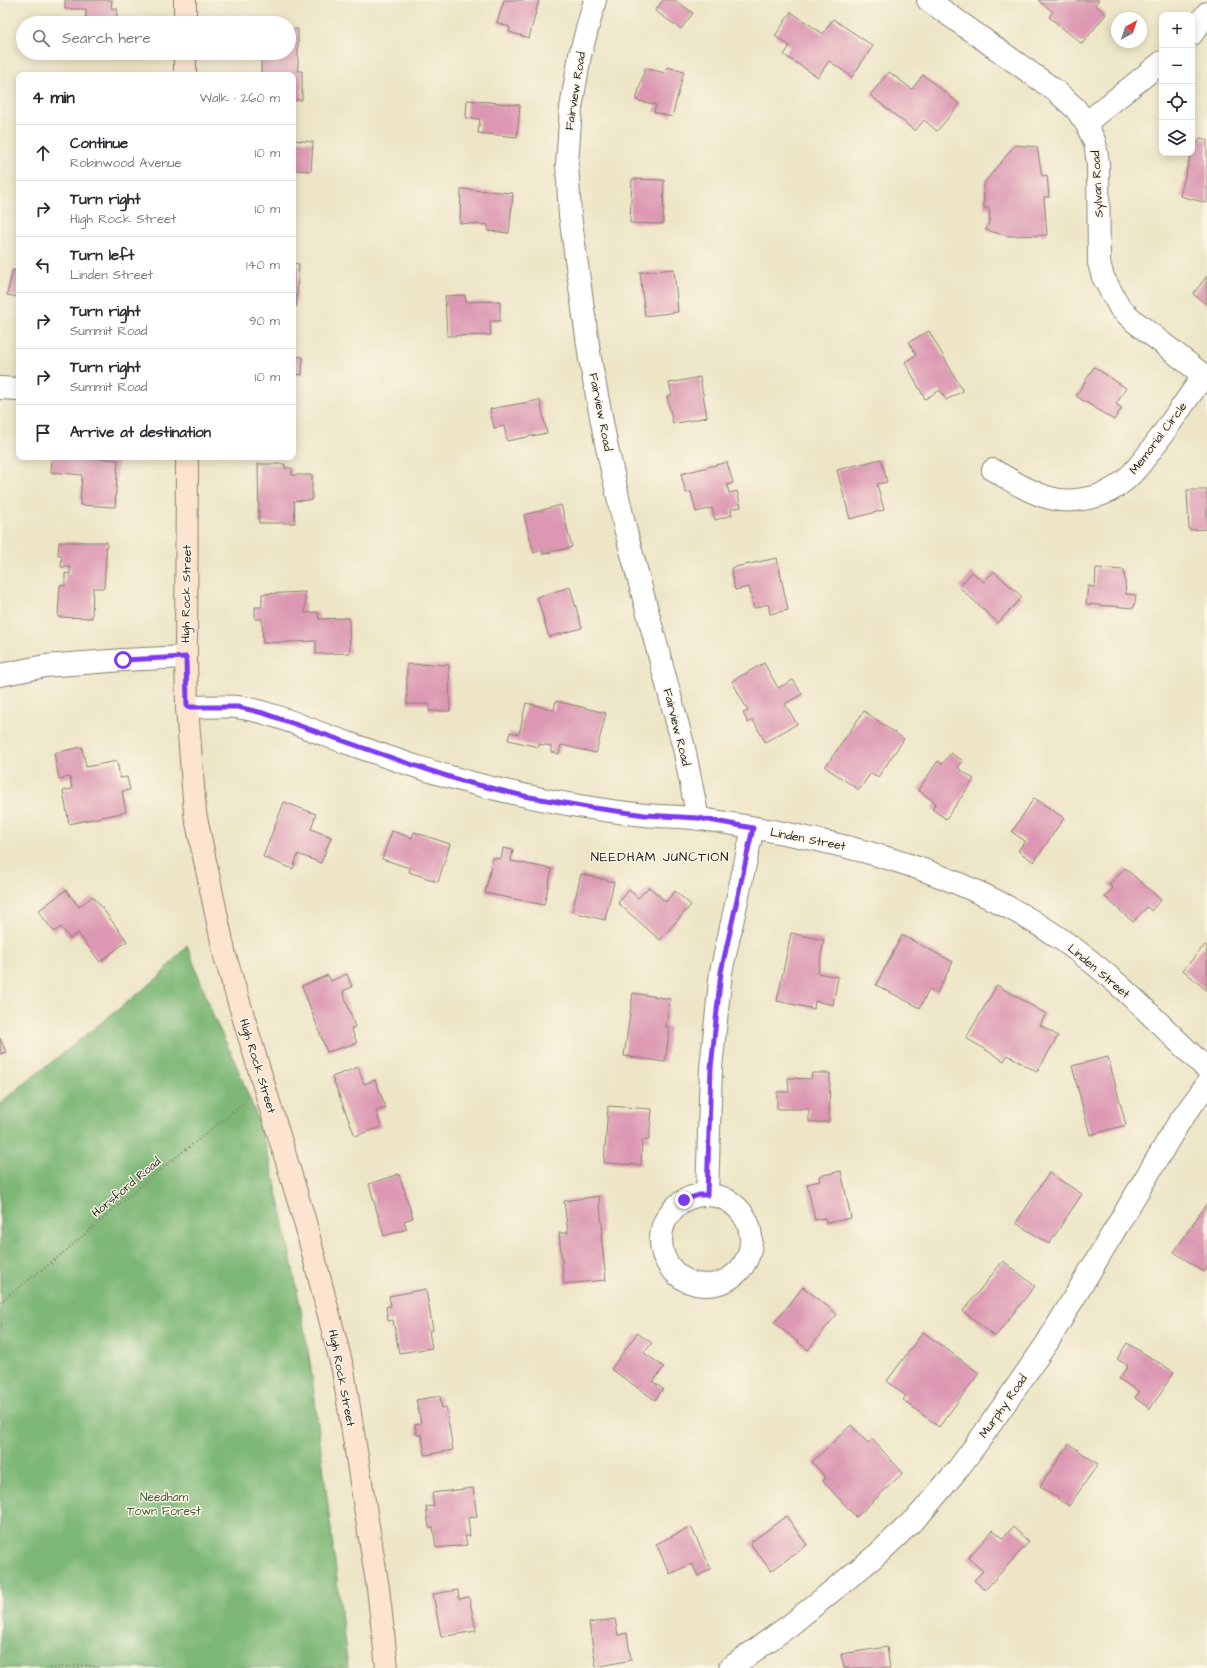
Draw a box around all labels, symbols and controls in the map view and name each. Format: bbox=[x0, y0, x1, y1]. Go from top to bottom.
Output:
north arrow bbox=[1111, 12, 1147, 48]
map controls bbox=[1159, 12, 1195, 156]
button: + bbox=[1159, 12, 1195, 48]
search box bbox=[16, 16, 296, 60]
icon: search bbox=[30, 27, 52, 49]
text: Search here bbox=[62, 28, 151, 49]
button: − bbox=[1159, 48, 1195, 84]
street label: Fairview Road bbox=[561, 51, 590, 132]
button: locate bbox=[1159, 84, 1195, 120]
text: 4 min bbox=[32, 86, 75, 110]
text: Walk · 260 m bbox=[200, 89, 280, 107]
button: layers bbox=[1159, 120, 1195, 156]
text: Continue bbox=[70, 133, 128, 154]
icon: ahead bbox=[32, 142, 54, 164]
text: 10 m bbox=[255, 144, 280, 162]
street label: Sylvan Road bbox=[1087, 150, 1109, 218]
text: Robinwood Avenue bbox=[70, 154, 182, 172]
text: Turn right bbox=[70, 189, 141, 210]
icon: right bbox=[32, 198, 54, 220]
text: 10 m bbox=[255, 200, 280, 218]
text: High Rock Street bbox=[70, 210, 176, 228]
text: Turn left bbox=[70, 245, 134, 266]
icon: left bbox=[32, 254, 54, 276]
text: 140 m bbox=[246, 256, 280, 274]
text: Linden Street bbox=[70, 266, 153, 284]
text: Turn right bbox=[70, 301, 141, 322]
icon: right bbox=[32, 310, 54, 332]
text: 90 m bbox=[249, 312, 280, 330]
text: Summit Road bbox=[70, 322, 147, 340]
text: Turn right bbox=[70, 357, 141, 378]
icon: right bbox=[32, 366, 54, 388]
text: 10 m bbox=[255, 368, 280, 386]
street label: Fairview Road bbox=[585, 371, 616, 453]
text: Summit Road bbox=[70, 378, 147, 396]
street label: Memorial Circle bbox=[1126, 398, 1192, 478]
icon: arrive bbox=[32, 422, 54, 444]
text: Arrive at destination bbox=[70, 422, 211, 443]
street label: High Rock Street bbox=[177, 545, 197, 643]
route start bbox=[114, 651, 132, 669]
street label: Fairview Road bbox=[659, 687, 694, 768]
street label: Linden Street bbox=[769, 824, 847, 855]
district label: NEEDHAM JUNCTION bbox=[591, 848, 729, 866]
street label: Linden Street bbox=[1064, 940, 1134, 1003]
street label: High Rock Street bbox=[234, 1017, 280, 1116]
street label: Horsford Road bbox=[88, 1153, 165, 1221]
route end bbox=[675, 1191, 693, 1209]
street label: High Rock Street bbox=[323, 1328, 359, 1428]
street label: Murphy Road bbox=[975, 1371, 1032, 1442]
park label: Needham Town Forest bbox=[127, 1489, 201, 1520]

